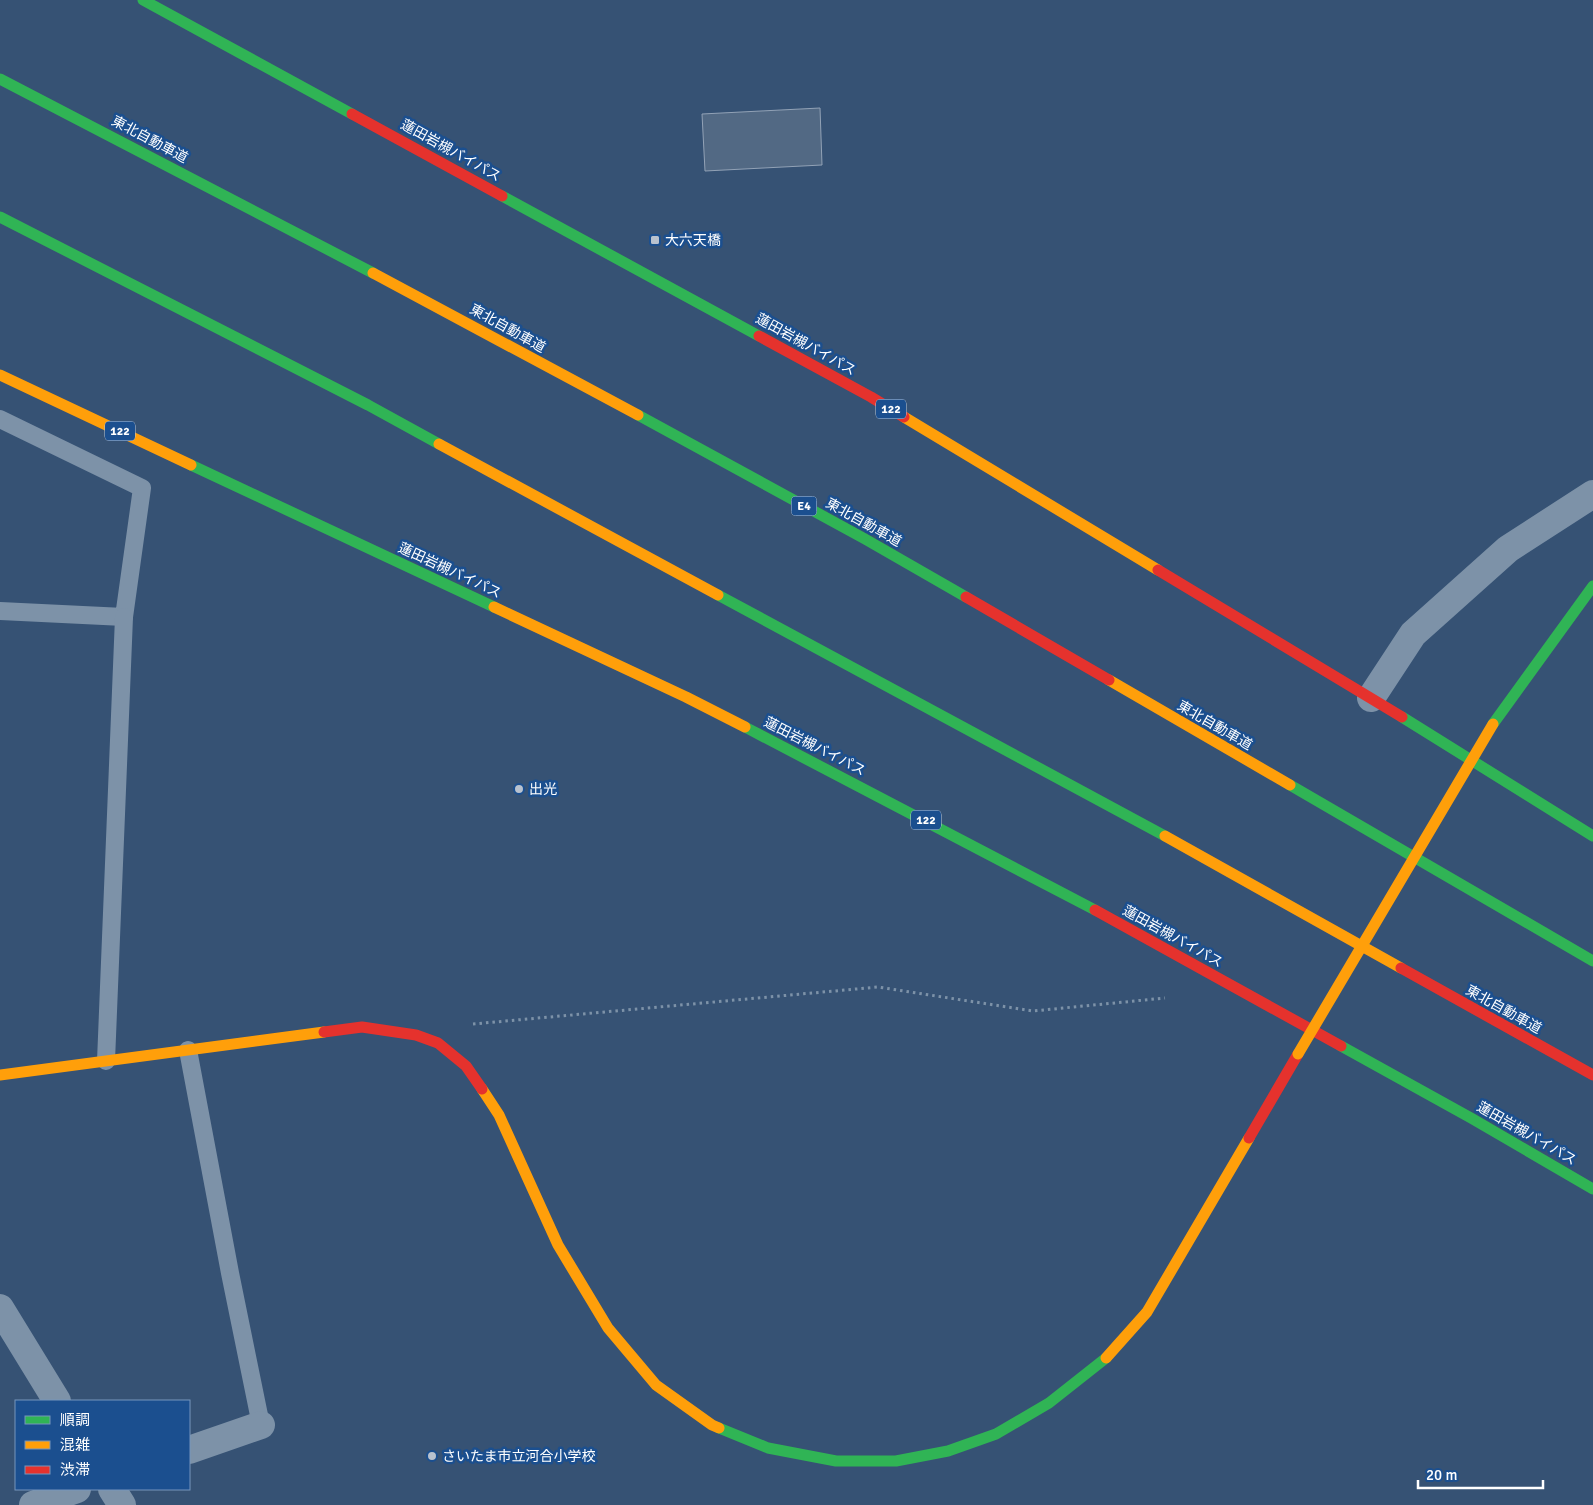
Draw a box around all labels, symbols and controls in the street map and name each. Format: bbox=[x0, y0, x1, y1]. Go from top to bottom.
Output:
street label: 東北自動車道 bbox=[109, 112, 191, 167]
street label: 蓮田岩槻バイパス bbox=[398, 116, 504, 185]
place label: 大六天橋 bbox=[665, 232, 721, 249]
marker: 大六天橋 bbox=[649, 234, 661, 246]
street label: 東北自動車道 bbox=[467, 301, 549, 356]
street label: 蓮田岩槻バイパス bbox=[753, 310, 859, 379]
road number: 122 bbox=[876, 399, 906, 418]
road number: 122 bbox=[105, 422, 135, 441]
street label: 東北自動車道 bbox=[823, 495, 905, 550]
road number: E4 bbox=[792, 496, 816, 516]
street label: 蓮田岩槻バイパス bbox=[396, 539, 504, 602]
street label: 東北自動車道 bbox=[1174, 697, 1255, 754]
street label: 蓮田岩槻バイパス bbox=[761, 714, 868, 779]
place label: 出光 bbox=[529, 781, 557, 798]
marker: 出光 bbox=[513, 783, 525, 795]
road number: 122 bbox=[911, 810, 941, 830]
street label: 蓮田岩槻バイパス bbox=[1120, 902, 1226, 971]
street label: 東北自動車道 bbox=[1463, 982, 1545, 1037]
street label: 蓮田岩槻バイパス bbox=[1474, 1098, 1579, 1169]
legend bbox=[15, 1400, 190, 1490]
text: 順調 bbox=[60, 1411, 90, 1429]
text: 混雑 bbox=[60, 1436, 90, 1454]
place label: さいたま市立河合小学校 bbox=[442, 1448, 596, 1465]
marker: さいたま市立河合小学校 bbox=[426, 1450, 438, 1462]
scale bar bbox=[1418, 1458, 1543, 1490]
text: 渋滞 bbox=[60, 1461, 90, 1479]
text: 20 m bbox=[1426, 1466, 1457, 1484]

